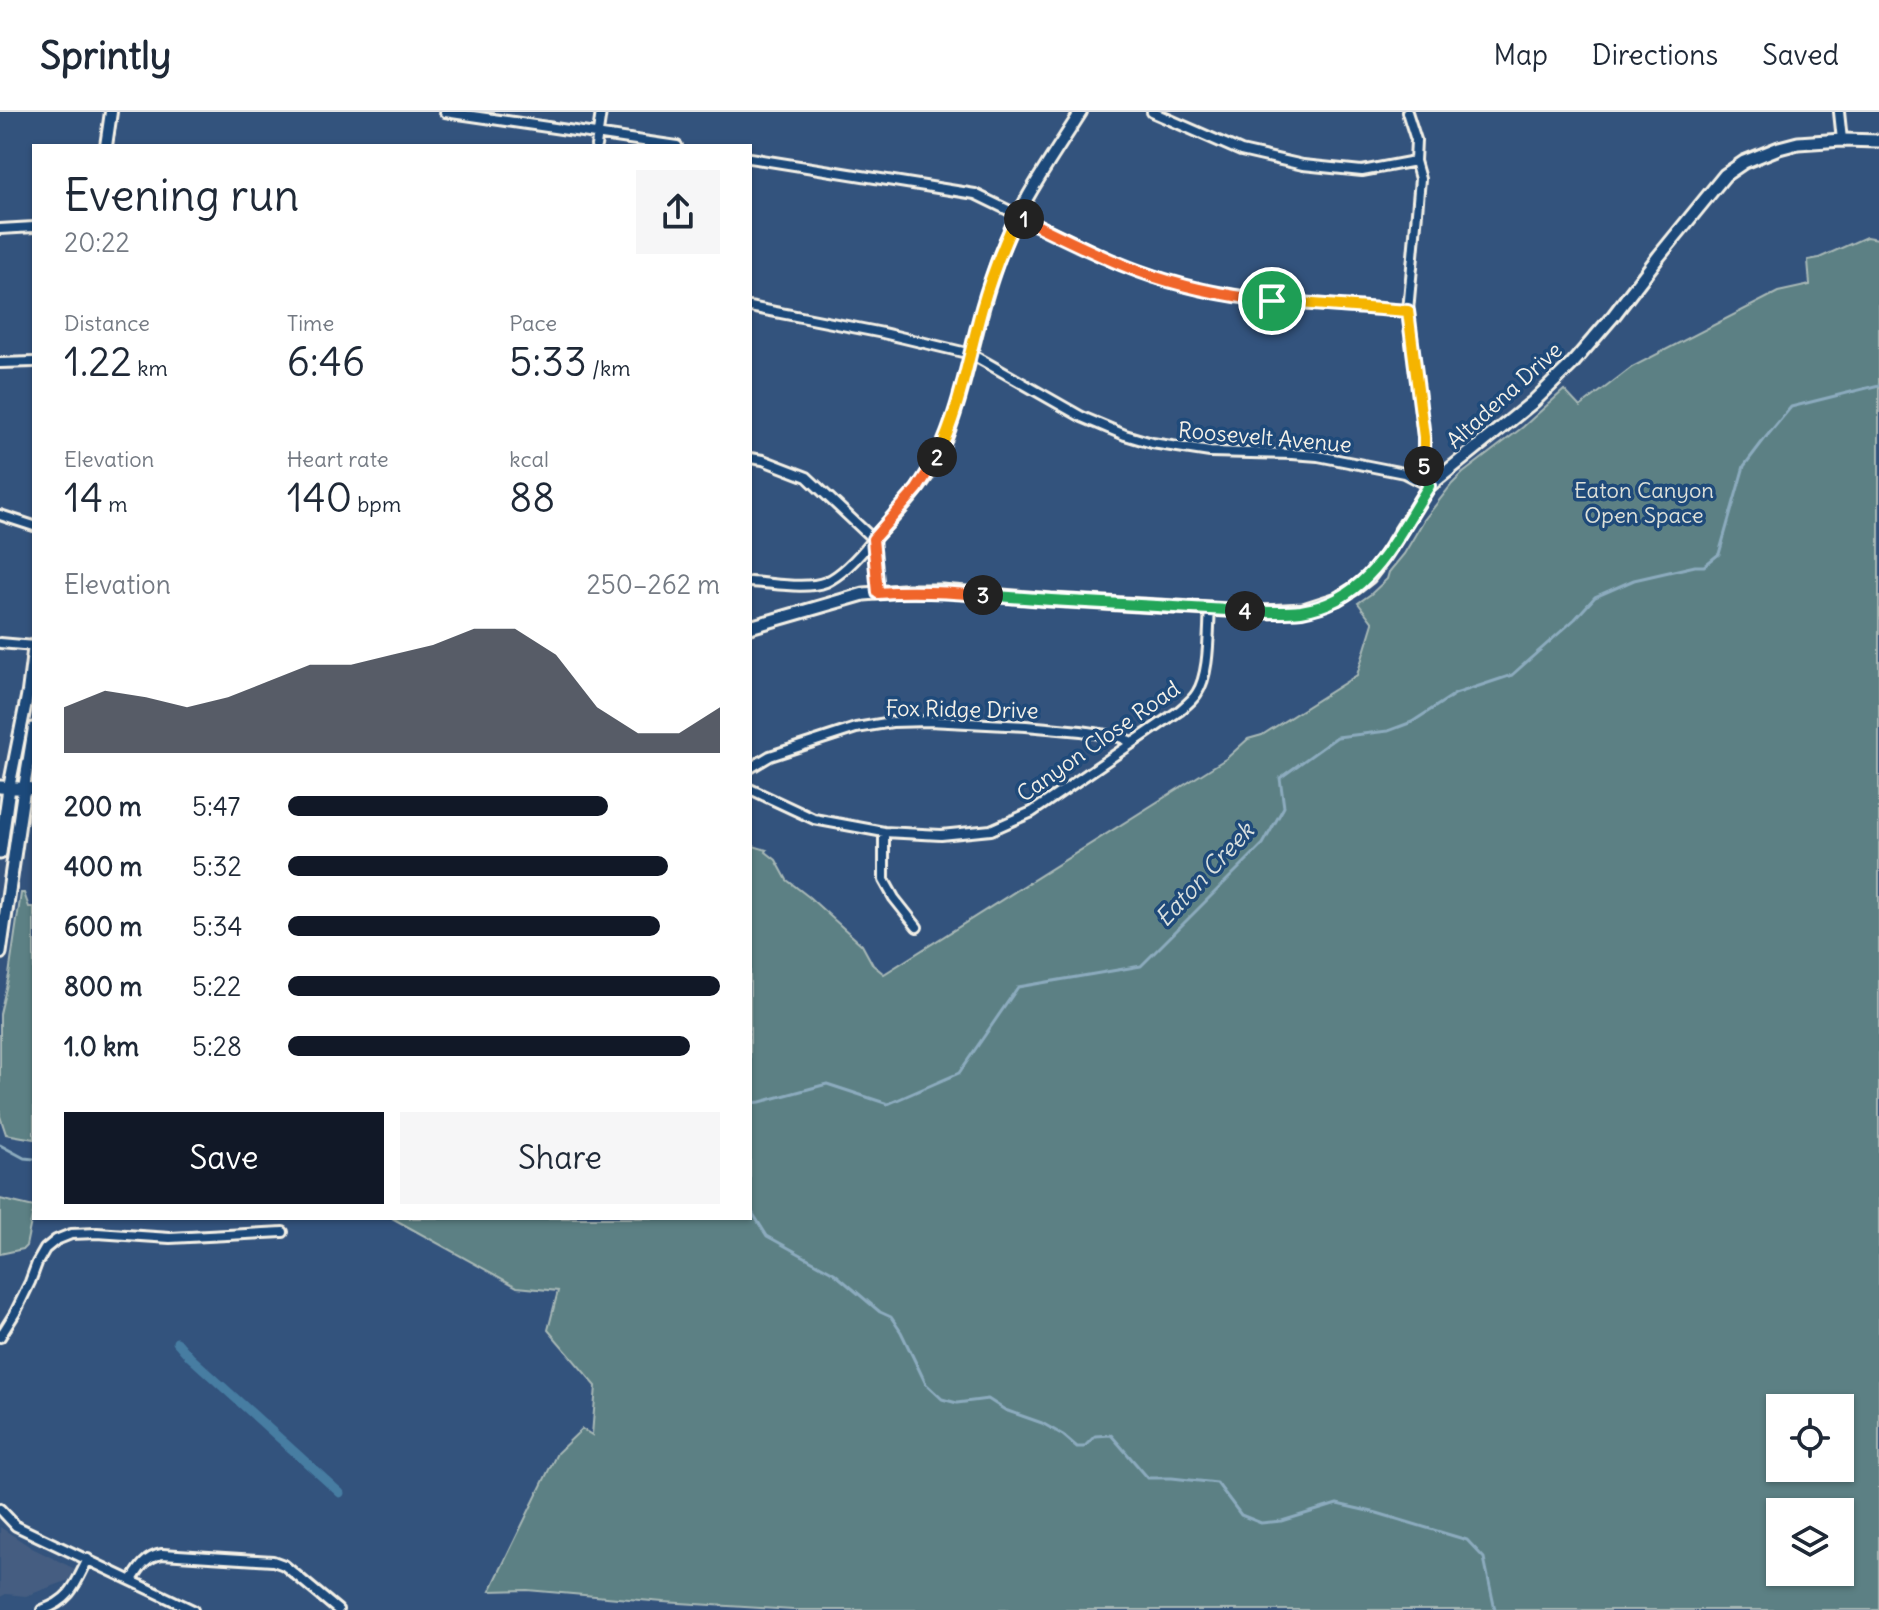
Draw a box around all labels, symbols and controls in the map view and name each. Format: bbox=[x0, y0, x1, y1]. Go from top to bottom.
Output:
text: Sprintly bbox=[40, 32, 171, 79]
text: Map bbox=[1493, 37, 1548, 73]
text: Directions bbox=[1592, 37, 1718, 73]
text: Saved bbox=[1762, 37, 1839, 73]
text: Evening run bbox=[64, 168, 299, 223]
button: share bbox=[636, 170, 720, 254]
pin: 1 bbox=[1004, 199, 1044, 239]
text: 1 bbox=[1020, 205, 1028, 233]
text: 20:22 bbox=[64, 226, 130, 259]
pin bbox=[1238, 267, 1306, 335]
icon: arrive bbox=[1250, 279, 1294, 323]
text: Distance bbox=[64, 309, 150, 337]
text: Time bbox=[287, 309, 334, 337]
text: Pace bbox=[509, 309, 557, 337]
street label: Altadena Drive bbox=[1440, 336, 1568, 454]
text: 1.22 bbox=[64, 337, 132, 387]
text: 6:46 bbox=[287, 337, 365, 387]
text: 5:33 bbox=[509, 337, 587, 387]
text: km bbox=[132, 354, 168, 382]
text: /km bbox=[587, 354, 631, 382]
street label: Roosevelt Avenue bbox=[1177, 415, 1353, 459]
pin: 2 bbox=[917, 437, 957, 477]
text: 2 bbox=[931, 443, 943, 471]
text: Elevation bbox=[64, 445, 154, 473]
text: Heart rate bbox=[287, 445, 389, 473]
text: kcal bbox=[509, 445, 549, 473]
pin: 5 bbox=[1404, 446, 1444, 486]
text: 5 bbox=[1418, 452, 1430, 480]
text: 14 bbox=[64, 473, 103, 523]
text: 140 bbox=[287, 473, 352, 523]
text: 88 bbox=[509, 473, 555, 523]
park label: Eaton Canyon Open Space bbox=[1574, 476, 1714, 529]
text: m bbox=[103, 490, 128, 518]
text: bpm bbox=[352, 490, 401, 518]
text: Elevation bbox=[64, 568, 171, 601]
text: 250–262 m bbox=[586, 568, 720, 601]
pin: 3 bbox=[963, 575, 1003, 615]
text: 3 bbox=[977, 581, 989, 609]
pin: 4 bbox=[1225, 591, 1265, 631]
text: 4 bbox=[1239, 597, 1251, 625]
street label: Canyon Close Road bbox=[1011, 674, 1185, 808]
street label: Fox Ridge Drive bbox=[885, 694, 1039, 724]
text: 200 m bbox=[64, 790, 141, 823]
text: 5:47 bbox=[192, 790, 240, 823]
water label: Eaton Creek bbox=[1148, 814, 1261, 932]
text: 400 m bbox=[64, 850, 142, 883]
text: 5:32 bbox=[192, 850, 242, 883]
text: 600 m bbox=[64, 910, 142, 943]
text: 5:34 bbox=[192, 910, 243, 943]
text: 800 m bbox=[64, 970, 142, 1003]
text: 5:22 bbox=[192, 970, 241, 1003]
text: 1.0 km bbox=[64, 1030, 139, 1063]
text: 5:28 bbox=[192, 1030, 242, 1063]
button: Save bbox=[64, 1112, 384, 1204]
button: Share bbox=[400, 1112, 720, 1204]
map controls bbox=[1766, 1394, 1854, 1586]
button: locate bbox=[1766, 1394, 1854, 1482]
button: layers bbox=[1766, 1498, 1854, 1586]

